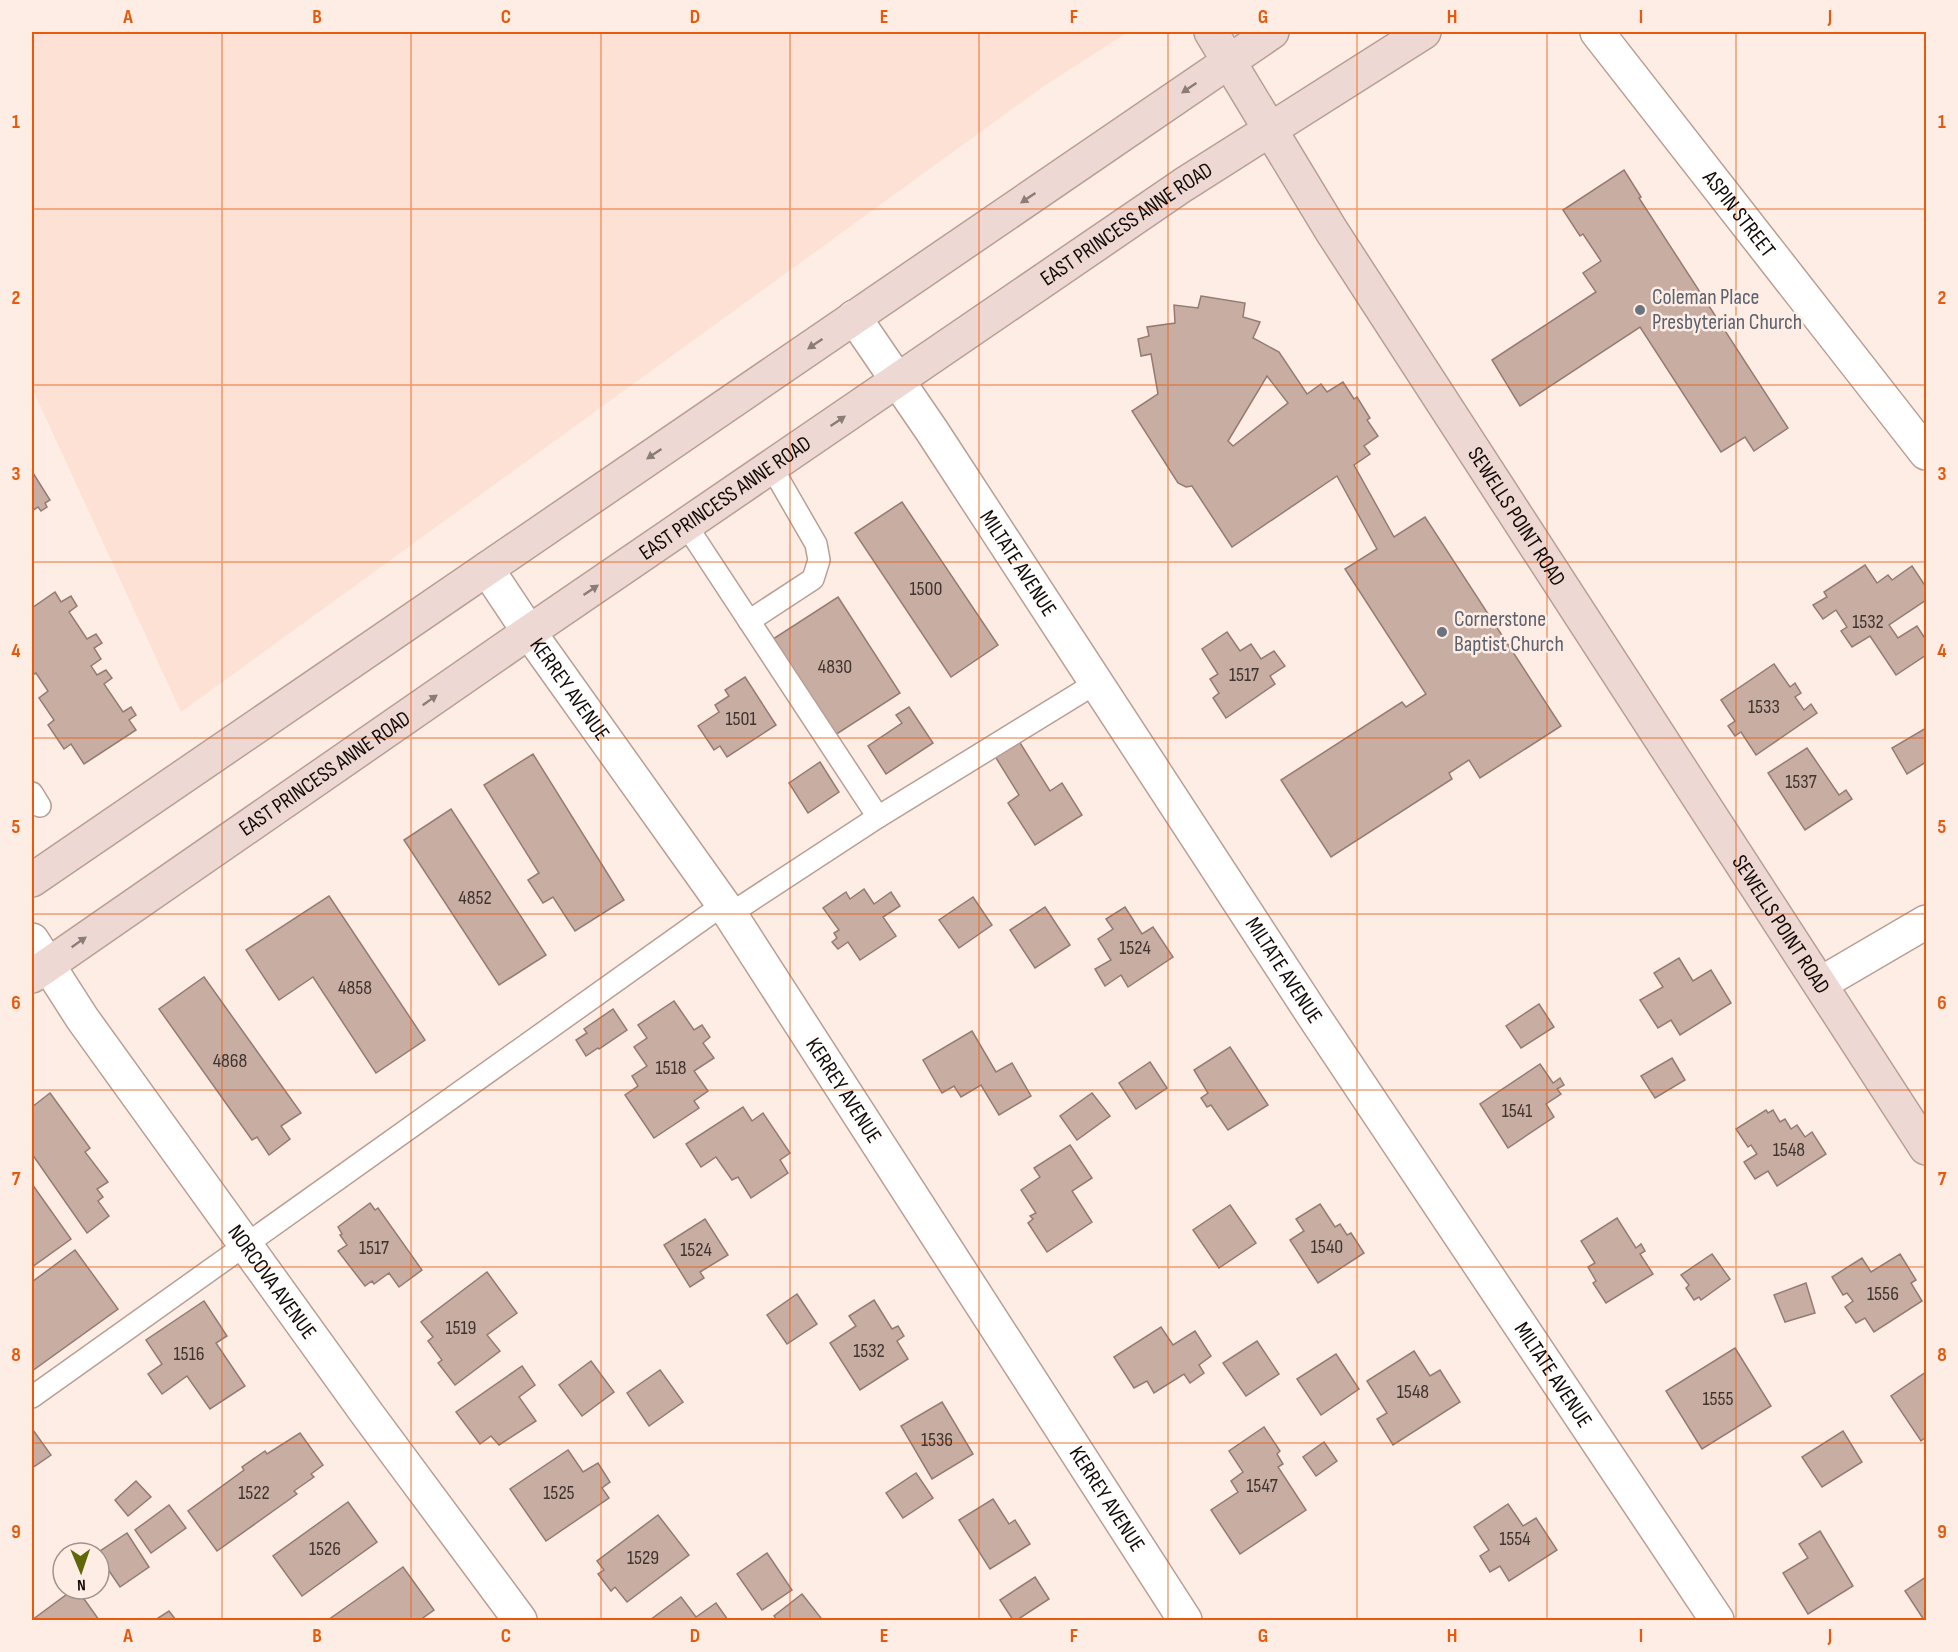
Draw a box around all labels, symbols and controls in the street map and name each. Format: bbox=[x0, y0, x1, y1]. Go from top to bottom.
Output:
text: A bbox=[122, 5, 133, 29]
text: B bbox=[312, 5, 322, 29]
text: C bbox=[501, 5, 511, 29]
text: D bbox=[690, 5, 700, 29]
text: E bbox=[880, 5, 888, 29]
text: F bbox=[1070, 5, 1078, 29]
text: G bbox=[1258, 5, 1268, 29]
text: H bbox=[1447, 5, 1457, 29]
text: I bbox=[1639, 5, 1643, 29]
text: J bbox=[1827, 5, 1832, 29]
one-way arrow bbox=[1181, 82, 1197, 94]
text: 1 bbox=[12, 110, 20, 134]
text: 1 bbox=[1938, 110, 1946, 134]
street label: EAST PRINCESS ANNE ROAD bbox=[1035, 156, 1218, 292]
street label: ASPIN STREET bbox=[1696, 164, 1782, 263]
one-way arrow bbox=[1020, 192, 1036, 204]
place label: Coleman Place Presbyterian Church bbox=[1652, 284, 1802, 336]
text: 2 bbox=[12, 286, 20, 310]
text: 2 bbox=[1938, 286, 1946, 310]
marker: Coleman Place Presbyterian Church bbox=[1633, 303, 1647, 317]
one-way arrow bbox=[807, 338, 823, 349]
one-way arrow bbox=[830, 415, 846, 427]
street label: EAST PRINCESS ANNE ROAD bbox=[634, 430, 816, 566]
street label: SEWELLS POINT ROAD bbox=[1462, 442, 1572, 591]
one-way arrow bbox=[646, 448, 662, 459]
text: 3 bbox=[12, 462, 21, 486]
text: 3 bbox=[1938, 462, 1947, 486]
street label: MILTATE AVENUE bbox=[974, 505, 1063, 621]
house number: 1500 bbox=[910, 577, 942, 601]
one-way arrow bbox=[582, 584, 598, 596]
place label: Cornerstone Baptist Church bbox=[1454, 606, 1564, 658]
house number: 1532 bbox=[1852, 610, 1884, 634]
marker: Cornerstone Baptist Church bbox=[1435, 625, 1449, 639]
street label: KERREY AVENUE bbox=[524, 633, 616, 746]
text: 4 bbox=[11, 639, 21, 663]
text: 4 bbox=[1937, 639, 1947, 663]
house number: 4830 bbox=[818, 655, 852, 679]
house number: 1517 bbox=[1229, 663, 1259, 687]
one-way arrow bbox=[422, 695, 438, 706]
house number: 1533 bbox=[1748, 695, 1780, 719]
street label: EAST PRINCESS ANNE ROAD bbox=[234, 705, 416, 842]
house number: 1501 bbox=[726, 707, 756, 731]
house number: 1537 bbox=[1785, 770, 1817, 794]
text: 5 bbox=[12, 815, 21, 839]
text: 5 bbox=[1938, 815, 1947, 839]
street label: SEWELLS POINT ROAD bbox=[1726, 850, 1836, 999]
house number: 4852 bbox=[458, 886, 492, 910]
street label: MILTATE AVENUE bbox=[1239, 912, 1328, 1028]
one-way arrow bbox=[71, 936, 87, 948]
house number: 1524 bbox=[1119, 936, 1151, 960]
house number: 4858 bbox=[338, 976, 372, 1000]
text: 6 bbox=[11, 991, 21, 1015]
text: 6 bbox=[1937, 991, 1947, 1015]
street label: KERREY AVENUE bbox=[800, 1033, 888, 1148]
house number: 4868 bbox=[213, 1049, 247, 1073]
house number: 1518 bbox=[656, 1056, 686, 1080]
house number: 1541 bbox=[1502, 1099, 1532, 1123]
house number: 1548 bbox=[1773, 1138, 1805, 1162]
text: 7 bbox=[12, 1167, 21, 1191]
text: 7 bbox=[1938, 1167, 1947, 1191]
street label: NORCOVA AVENUE bbox=[222, 1220, 322, 1344]
house number: 1540 bbox=[1311, 1235, 1343, 1259]
house number: 1517 bbox=[359, 1236, 389, 1260]
house number: 1524 bbox=[680, 1238, 712, 1262]
house number: 1556 bbox=[1867, 1282, 1899, 1306]
house number: 1519 bbox=[446, 1316, 476, 1340]
street label: MILTATE AVENUE bbox=[1508, 1317, 1598, 1433]
house number: 1532 bbox=[853, 1339, 885, 1363]
house number: 1516 bbox=[174, 1342, 204, 1366]
text: 8 bbox=[11, 1343, 21, 1367]
text: 8 bbox=[1937, 1343, 1947, 1367]
house number: 1548 bbox=[1397, 1380, 1429, 1404]
house number: 1555 bbox=[1702, 1387, 1734, 1411]
house number: 1536 bbox=[921, 1428, 953, 1452]
street label: KERREY AVENUE bbox=[1063, 1441, 1151, 1557]
house number: 1547 bbox=[1246, 1474, 1278, 1498]
house number: 1522 bbox=[238, 1481, 270, 1505]
house number: 1525 bbox=[543, 1481, 575, 1505]
text: 9 bbox=[11, 1520, 21, 1544]
text: 9 bbox=[1937, 1520, 1947, 1544]
house number: 1554 bbox=[1499, 1527, 1531, 1551]
house number: 1526 bbox=[309, 1537, 341, 1561]
north arrow bbox=[51, 1541, 111, 1601]
house number: 1529 bbox=[627, 1546, 659, 1570]
text: N bbox=[77, 1575, 86, 1594]
text: A bbox=[122, 1624, 133, 1648]
text: B bbox=[312, 1624, 322, 1648]
text: C bbox=[501, 1624, 511, 1648]
text: D bbox=[690, 1624, 700, 1648]
text: E bbox=[880, 1624, 888, 1648]
text: F bbox=[1070, 1624, 1078, 1648]
text: G bbox=[1258, 1624, 1268, 1648]
text: H bbox=[1447, 1624, 1457, 1648]
text: I bbox=[1639, 1624, 1643, 1648]
text: J bbox=[1827, 1624, 1832, 1648]

